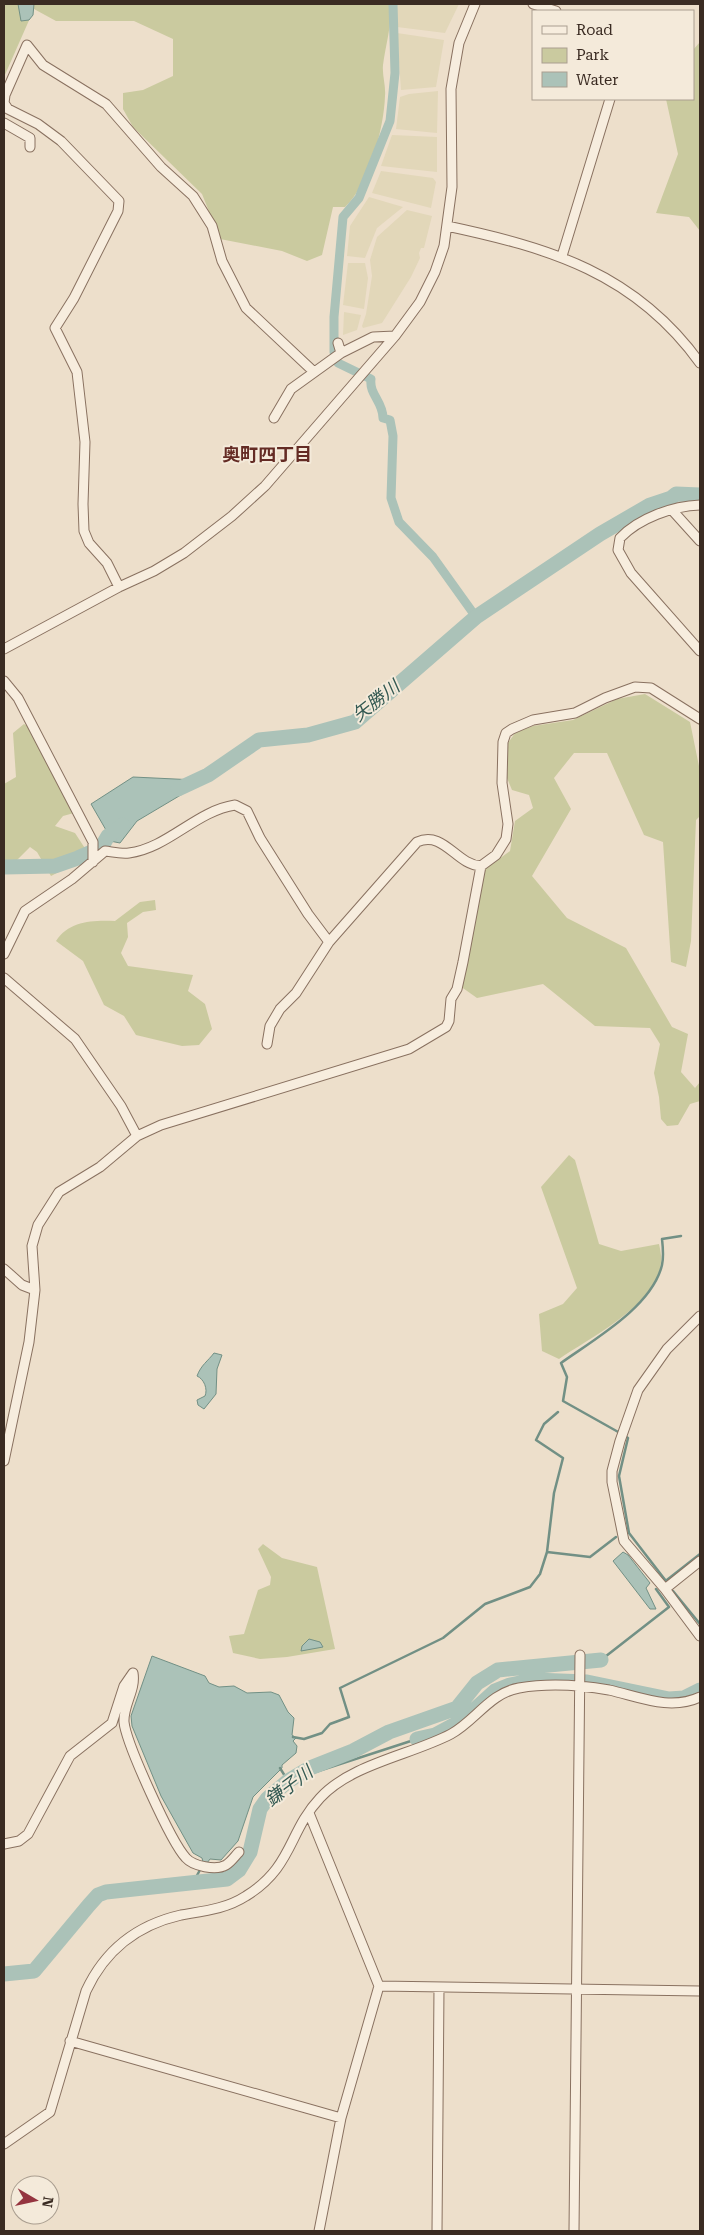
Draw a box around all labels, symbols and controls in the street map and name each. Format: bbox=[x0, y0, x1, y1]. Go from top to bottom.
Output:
legend bbox=[532, 10, 694, 100]
text: Road bbox=[576, 21, 613, 39]
text: Park bbox=[576, 46, 610, 64]
text: Water bbox=[576, 71, 618, 89]
district label: 奥町四丁目 bbox=[222, 444, 312, 465]
water label: 矢勝川 bbox=[348, 674, 405, 726]
water label: 鎌子川 bbox=[261, 1760, 318, 1810]
north arrow bbox=[10, 2175, 60, 2225]
text: N bbox=[39, 2195, 57, 2209]

